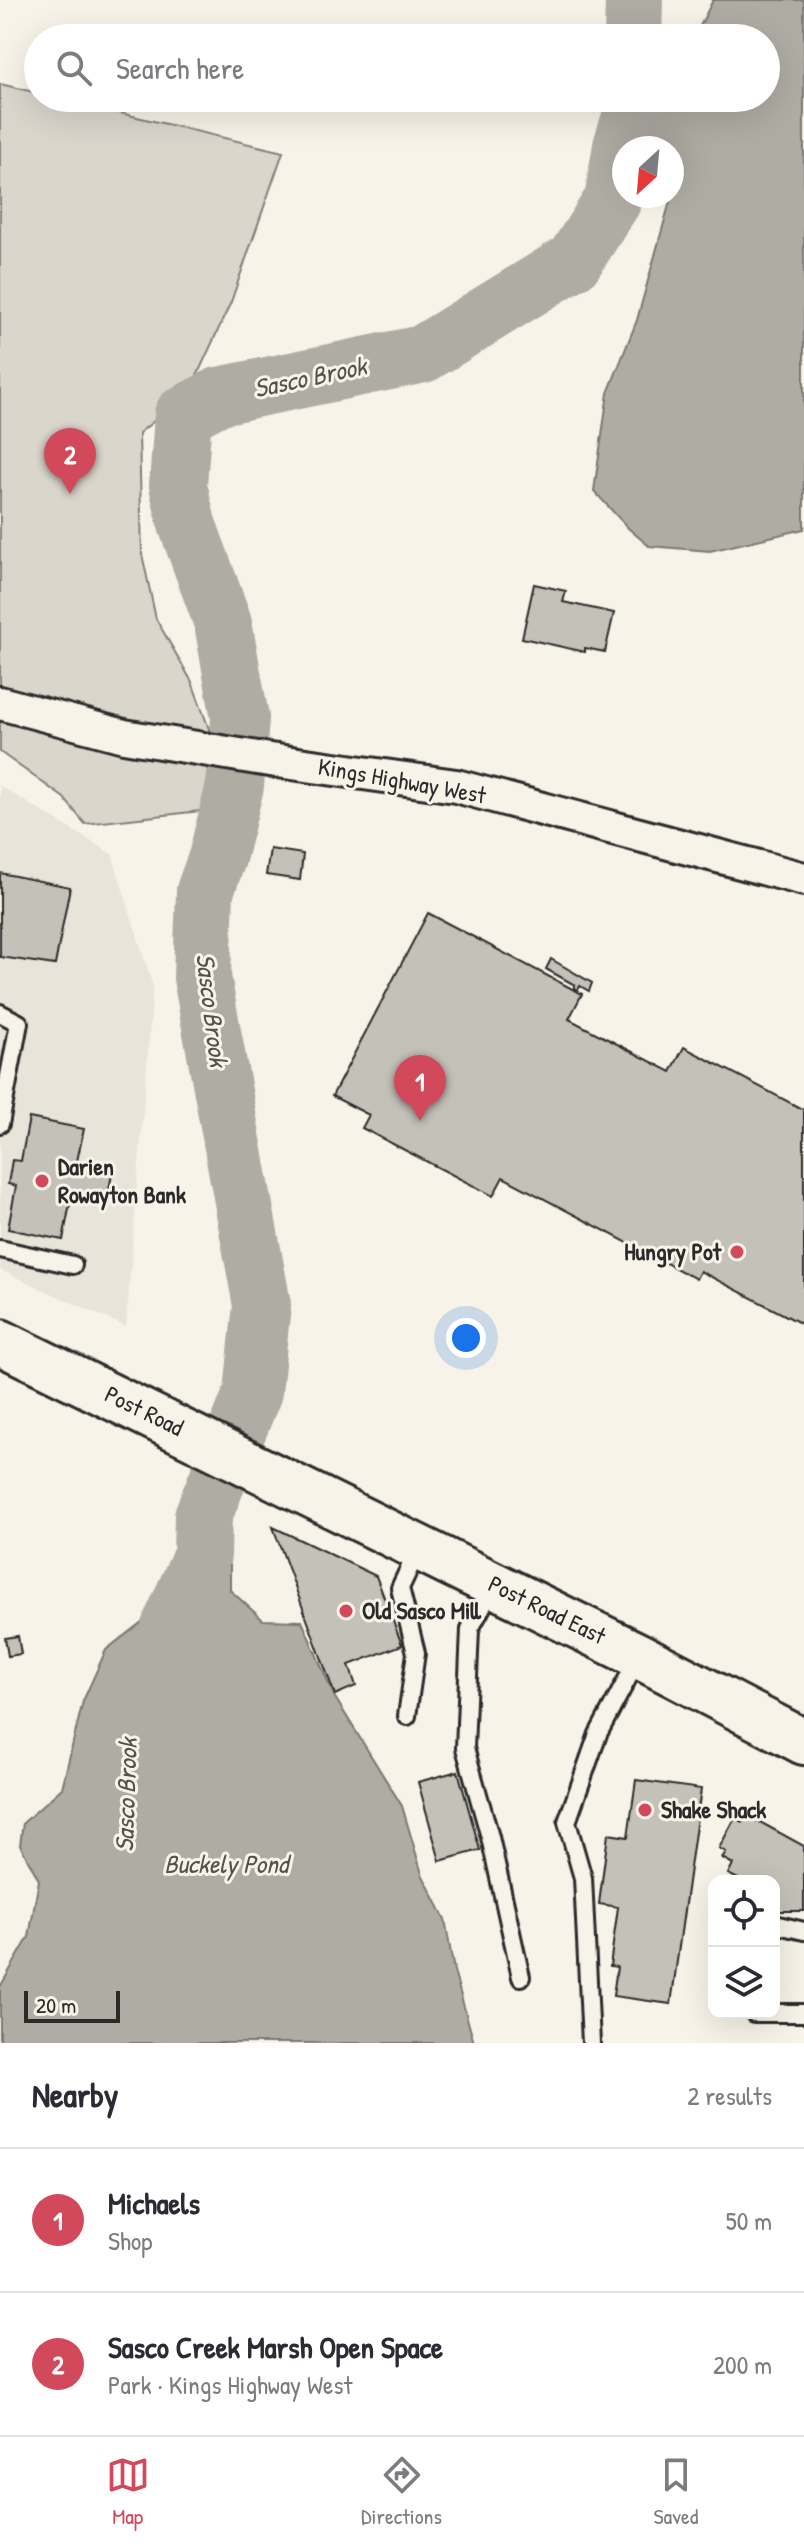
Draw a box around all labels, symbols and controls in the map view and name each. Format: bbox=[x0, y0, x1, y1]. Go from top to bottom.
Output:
search box bbox=[24, 24, 780, 112]
icon: search bbox=[52, 46, 96, 90]
text: Search here bbox=[116, 48, 244, 88]
north arrow bbox=[612, 136, 684, 208]
water label: Sasco Brook bbox=[251, 347, 371, 405]
pin: 2 bbox=[44, 428, 96, 494]
street label: Kings Highway West bbox=[316, 750, 489, 811]
water label: Sasco Brook bbox=[188, 951, 237, 1071]
pin: 1 bbox=[394, 1055, 446, 1121]
place label: Darien Rowayton Bank bbox=[58, 1150, 186, 1211]
marker: Darien Rowayton Bank bbox=[33, 1172, 51, 1190]
place label: Hungry Pot bbox=[624, 1235, 722, 1268]
marker: Hungry Pot bbox=[728, 1243, 746, 1261]
your location bbox=[446, 1318, 486, 1358]
street label: Post Road bbox=[100, 1377, 189, 1443]
street label: Post Road East bbox=[484, 1567, 612, 1652]
place label: Old Sasco Mill bbox=[362, 1594, 481, 1626]
marker: Old Sasco Mill bbox=[337, 1602, 355, 1620]
water label: Sasco Brook bbox=[106, 1735, 145, 1852]
place label: Shake Shack bbox=[661, 1793, 766, 1825]
marker: Shake Shack bbox=[636, 1801, 654, 1819]
water label: Buckely Pond bbox=[164, 1846, 292, 1882]
map controls bbox=[708, 1875, 780, 2019]
button: locate bbox=[708, 1875, 780, 1947]
button: layers bbox=[708, 1947, 780, 2019]
scale bar bbox=[24, 1987, 120, 2023]
text: 20 m bbox=[36, 1990, 76, 2020]
text: Nearby bbox=[32, 2072, 118, 2118]
text: 2 results bbox=[687, 2078, 772, 2113]
text: Michaels bbox=[108, 2183, 200, 2223]
text: 1 bbox=[53, 2203, 63, 2238]
text: 50 m bbox=[726, 2203, 772, 2238]
text: Shop bbox=[108, 2223, 152, 2258]
text: Sasco Creek Marsh Open Space bbox=[108, 2327, 443, 2367]
text: 2 bbox=[52, 2347, 64, 2382]
text: 200 m bbox=[713, 2347, 772, 2382]
text: Park · Kings Highway West bbox=[108, 2367, 352, 2402]
tab: Map bbox=[106, 2453, 150, 2531]
tab: Directions bbox=[361, 2453, 442, 2531]
tab: Saved bbox=[653, 2453, 698, 2531]

